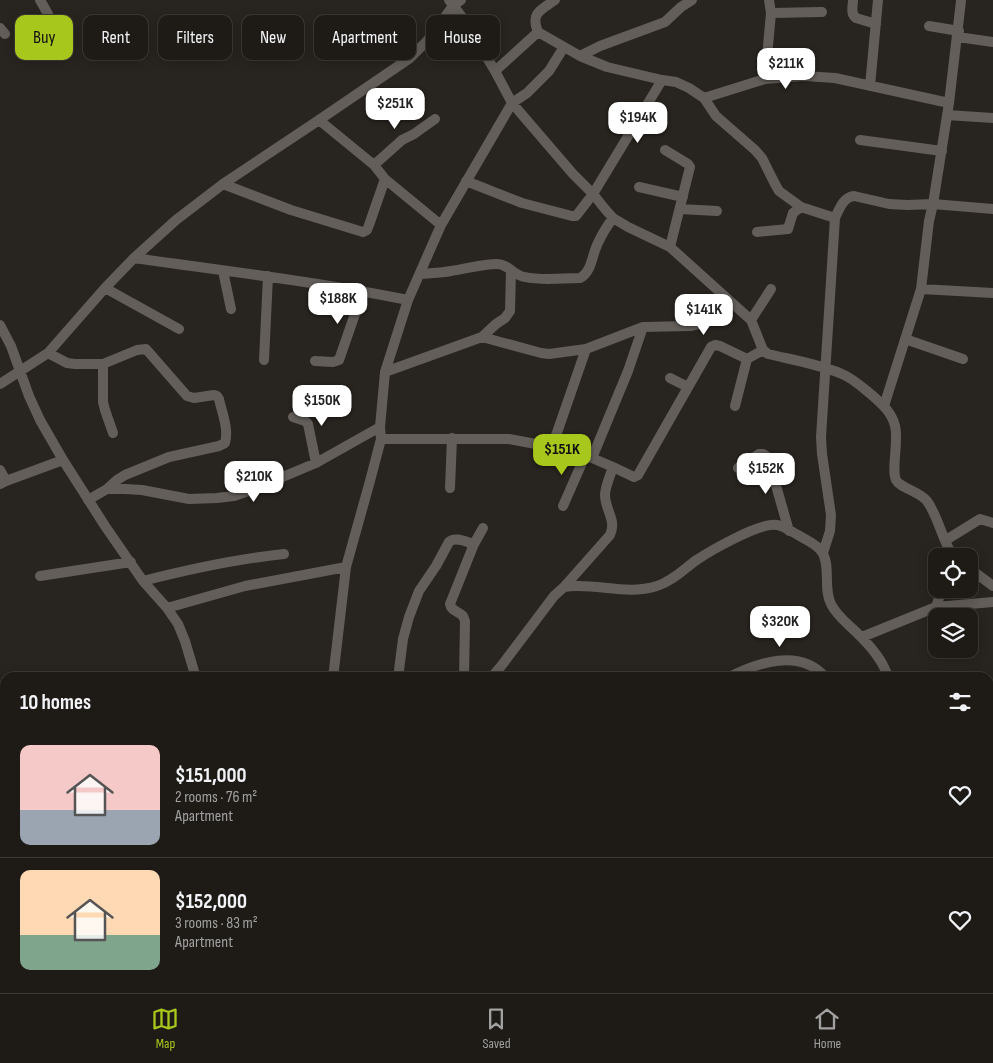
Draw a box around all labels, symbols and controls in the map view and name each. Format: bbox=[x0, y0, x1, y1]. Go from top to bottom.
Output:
chip: Buy bbox=[15, 15, 73, 60]
chip: Rent bbox=[83, 15, 148, 60]
chip: Filters bbox=[158, 15, 232, 60]
chip: New bbox=[242, 15, 304, 60]
chip: Apartment bbox=[314, 15, 416, 60]
chip: House bbox=[426, 15, 500, 60]
pin: $211K bbox=[751, 48, 821, 90]
text: $211K bbox=[768, 54, 804, 73]
pin: $251K bbox=[360, 88, 430, 130]
text: $251K bbox=[377, 94, 413, 113]
pin: $194K bbox=[603, 102, 673, 144]
text: $194K bbox=[619, 108, 657, 127]
pin: $188K bbox=[303, 282, 373, 325]
text: $188K bbox=[319, 289, 357, 308]
pin: $141K bbox=[669, 294, 739, 336]
text: $141K bbox=[686, 300, 722, 319]
pin: $150K bbox=[287, 384, 357, 427]
text: $150K bbox=[303, 391, 341, 410]
pin: $151K bbox=[527, 434, 597, 476]
text: $151K bbox=[544, 440, 580, 459]
pin: $152K bbox=[731, 452, 801, 495]
text: $152K bbox=[748, 459, 784, 478]
pin: $210K bbox=[219, 460, 289, 503]
text: $210K bbox=[236, 467, 272, 486]
map controls bbox=[928, 548, 978, 658]
button: locate bbox=[928, 548, 978, 598]
pin: $320K bbox=[745, 606, 815, 648]
button: layers bbox=[928, 608, 978, 658]
text: $320K bbox=[761, 612, 799, 631]
icon: filters bbox=[946, 688, 974, 716]
text: 10 homes bbox=[20, 690, 91, 715]
text: $151,000 bbox=[175, 763, 247, 788]
icon: home bbox=[60, 765, 120, 825]
icon: heart bbox=[946, 781, 974, 809]
text: 2 rooms · 76 m² bbox=[175, 788, 257, 807]
text: Apartment bbox=[175, 807, 233, 826]
text: $152,000 bbox=[175, 889, 247, 914]
icon: home bbox=[60, 890, 120, 950]
icon: heart bbox=[946, 906, 974, 934]
text: 3 rooms · 83 m² bbox=[175, 914, 258, 933]
text: Apartment bbox=[175, 933, 233, 952]
tab: Map bbox=[151, 1005, 179, 1052]
tab: Saved bbox=[482, 1005, 511, 1052]
tab: Home bbox=[813, 1005, 841, 1052]

